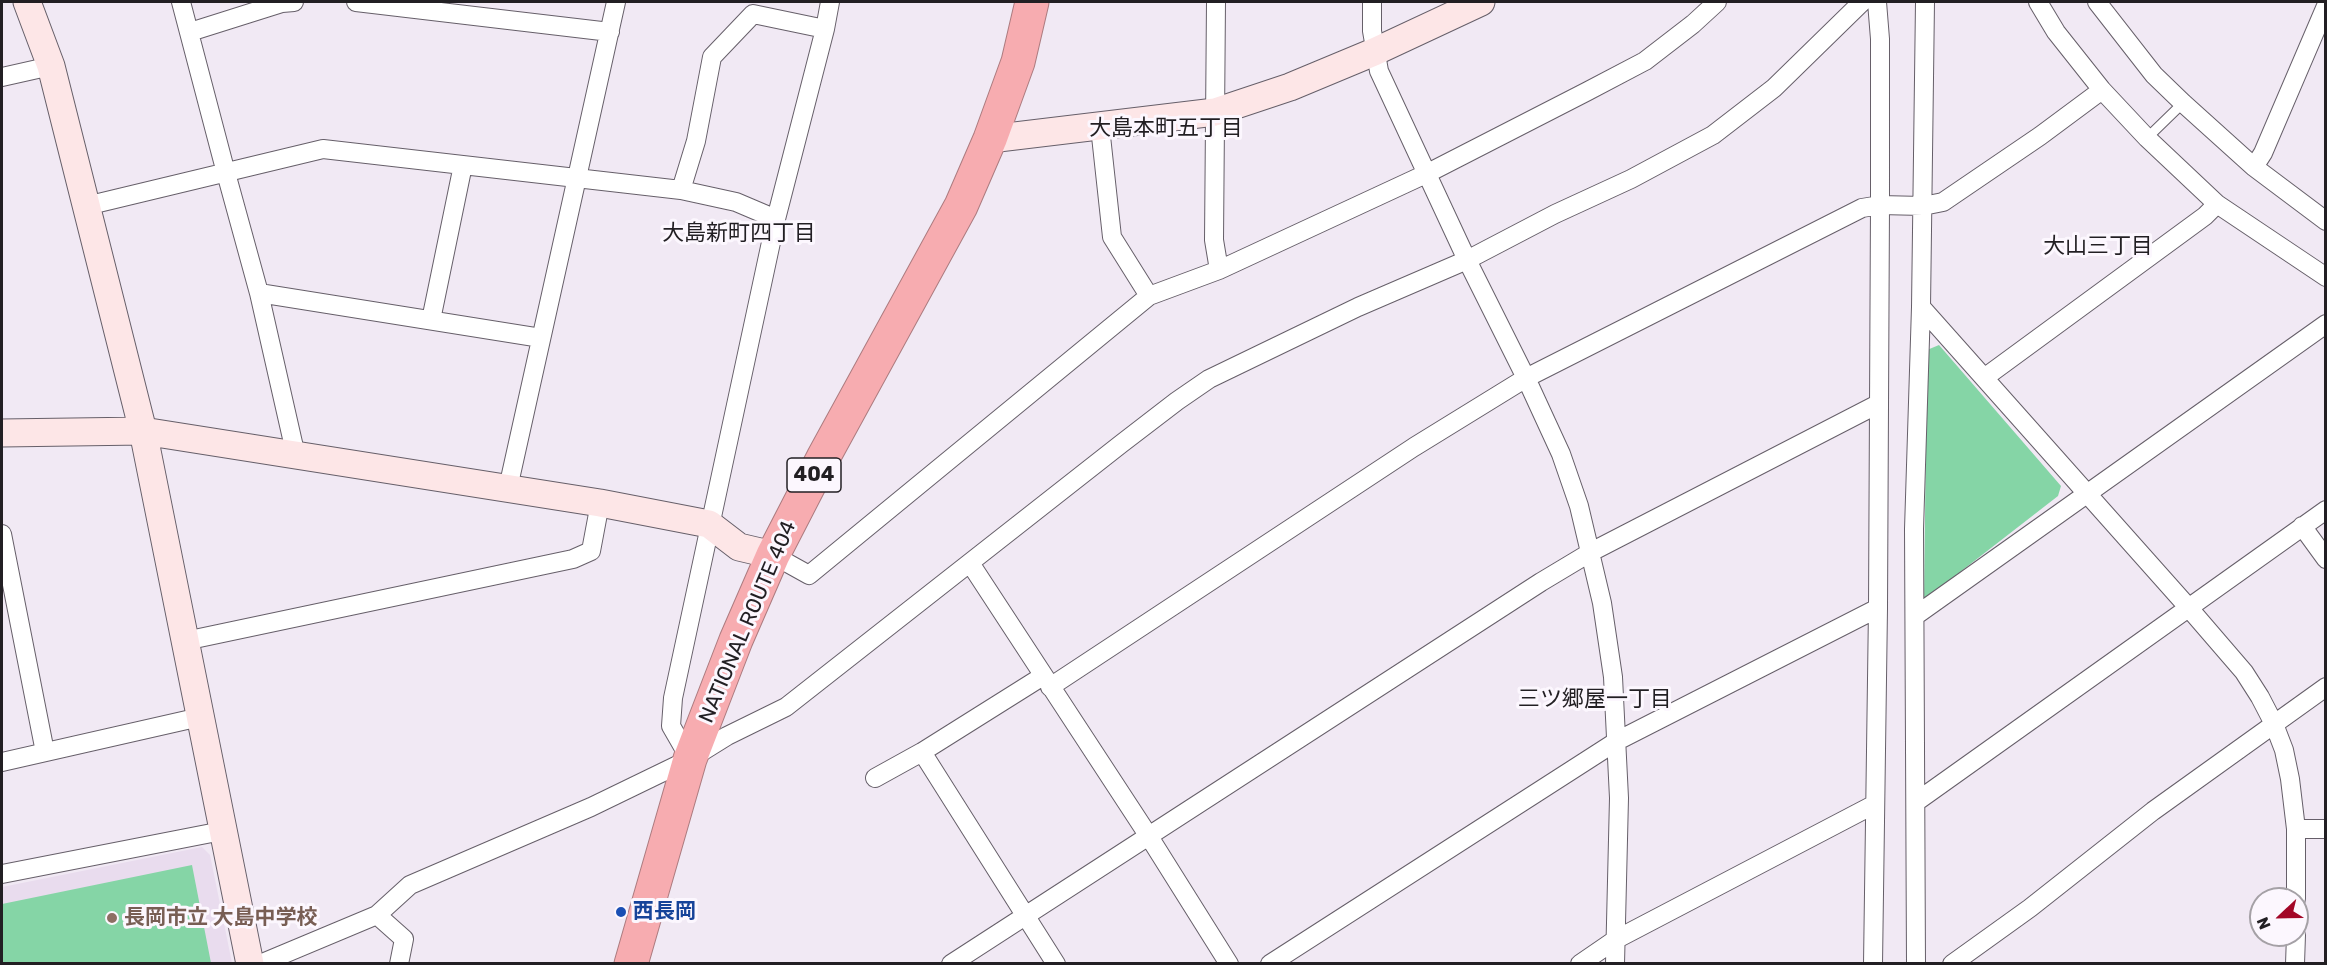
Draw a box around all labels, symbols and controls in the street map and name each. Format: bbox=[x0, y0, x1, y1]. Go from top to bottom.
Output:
district label: 大島本町五丁目 bbox=[1089, 116, 1243, 142]
district label: 大島新町四丁目 bbox=[662, 221, 816, 247]
district label: 大山三丁目 bbox=[2043, 234, 2153, 260]
road number: 404 bbox=[787, 458, 841, 492]
street label: NATIONAL ROUTE 404 bbox=[694, 517, 802, 727]
district label: 三ツ郷屋一丁目 bbox=[1518, 687, 1672, 713]
north arrow bbox=[2249, 887, 2309, 947]
place label: 西長岡 bbox=[633, 899, 696, 925]
place label: 長岡市立 大島中学校 bbox=[124, 905, 317, 931]
marker: 西長岡 bbox=[614, 905, 628, 919]
marker: 長岡市立 大島中学校 bbox=[105, 911, 119, 925]
text: N bbox=[2253, 914, 2275, 932]

